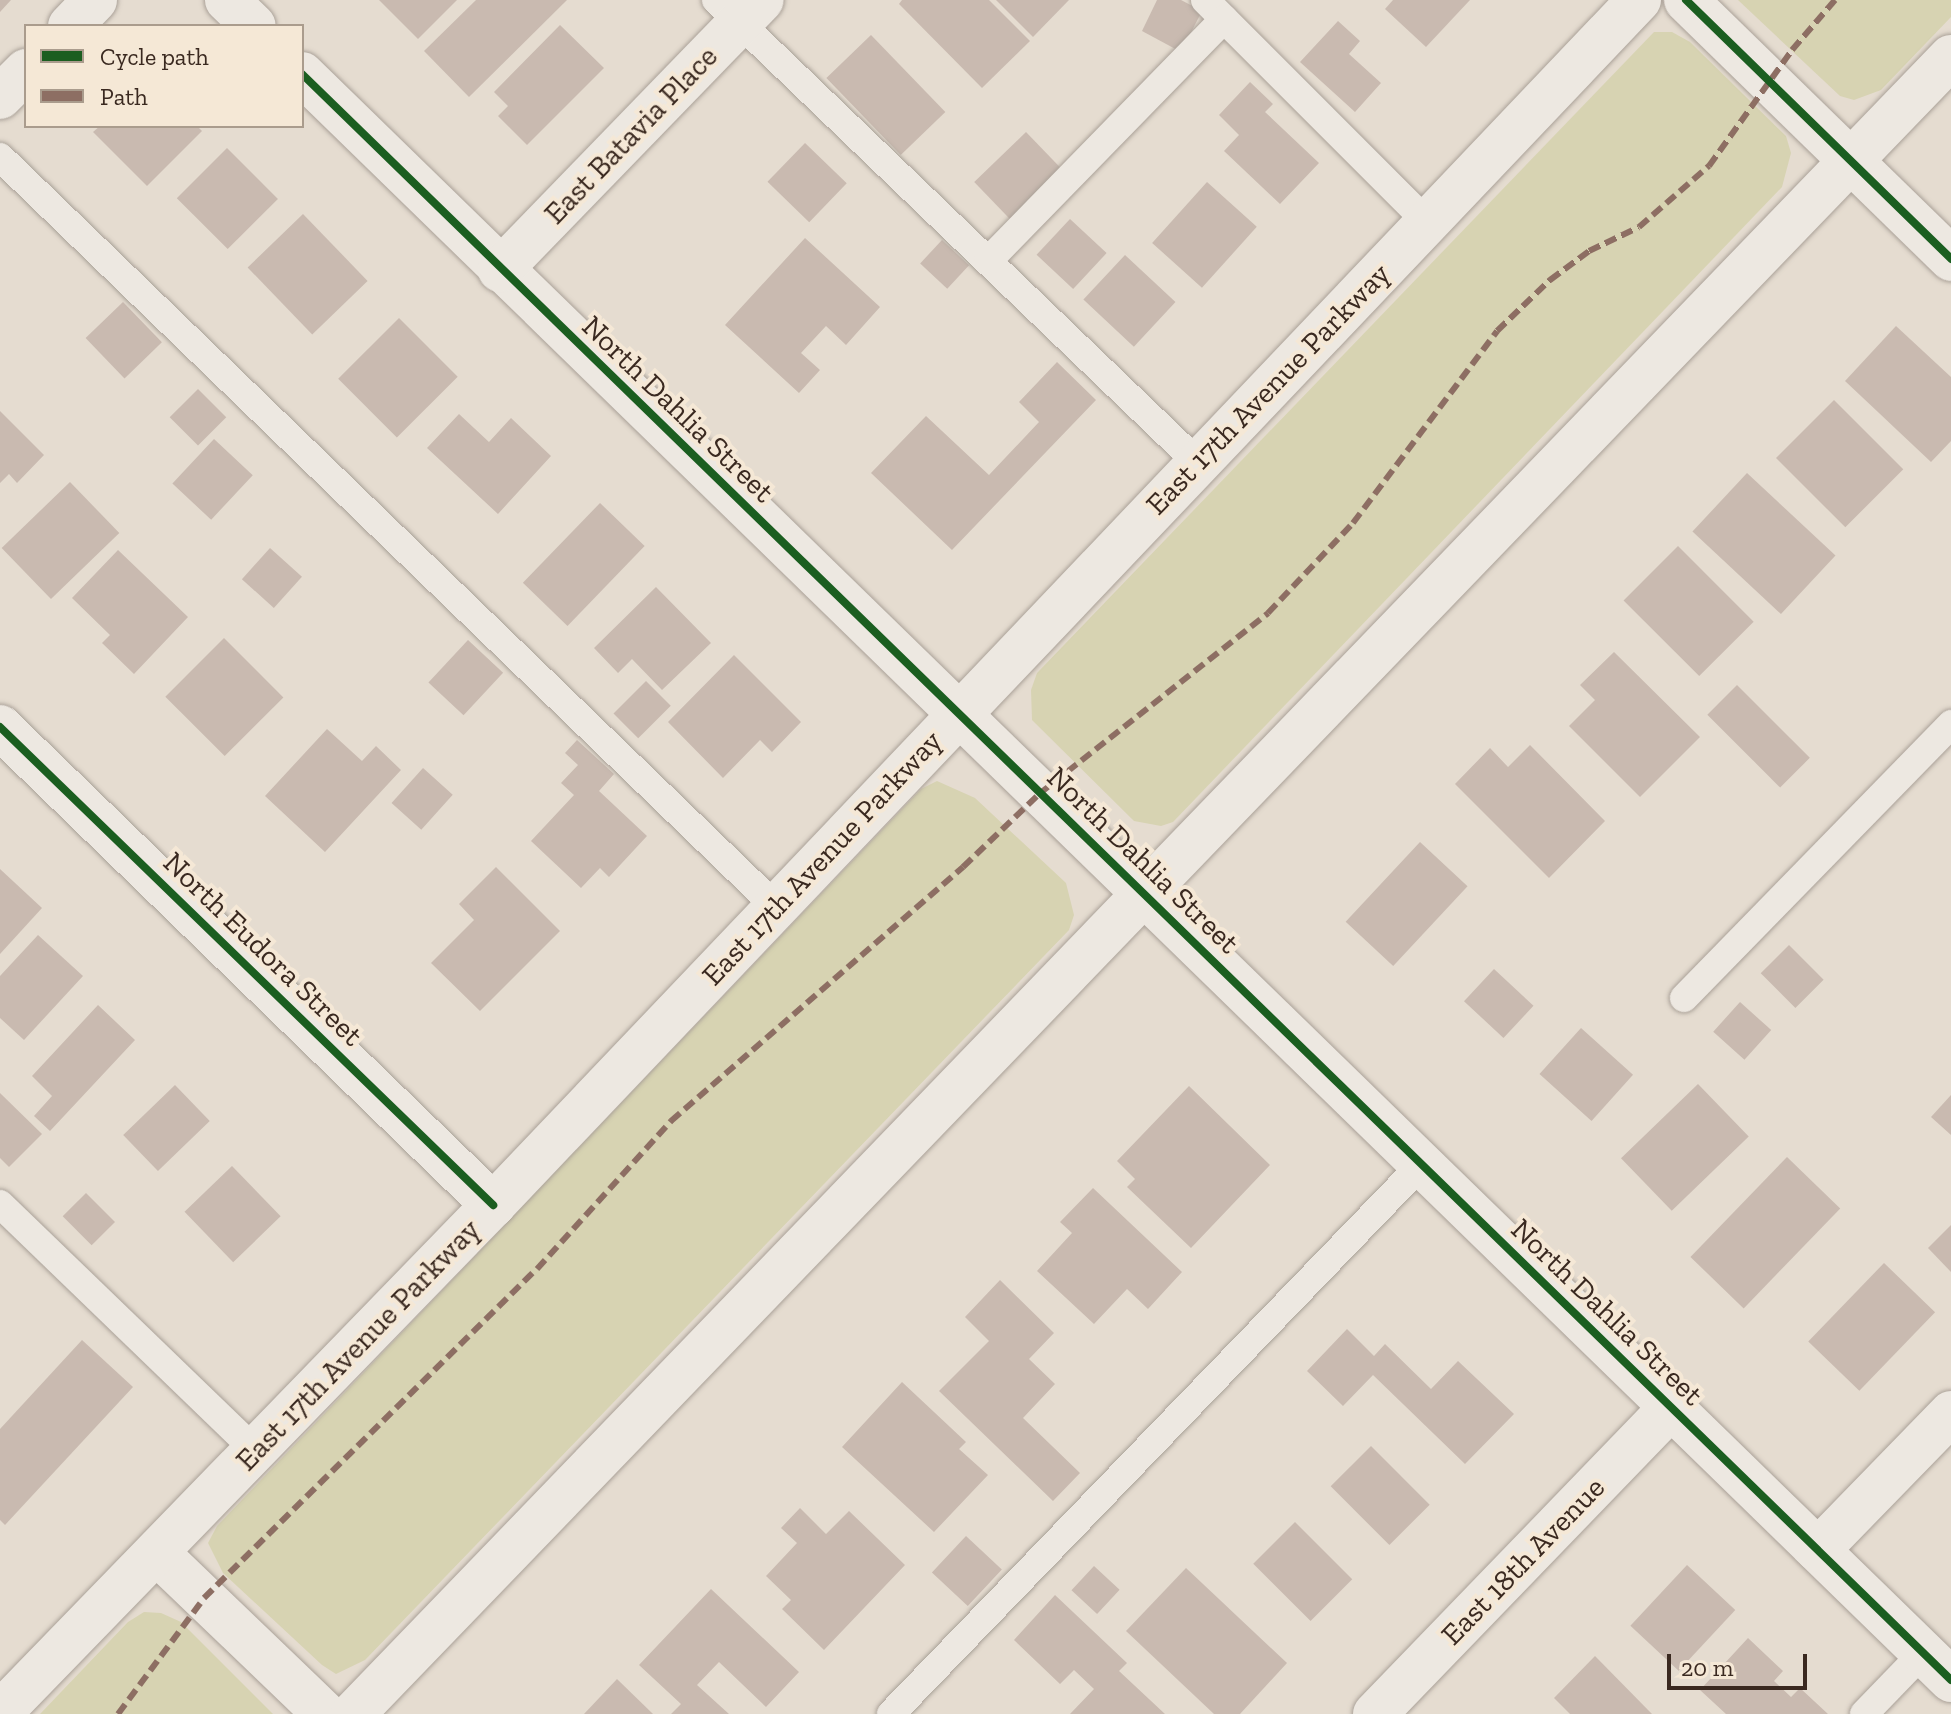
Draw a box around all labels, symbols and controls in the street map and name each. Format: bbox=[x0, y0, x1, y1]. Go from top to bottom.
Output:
legend bbox=[24, 24, 304, 128]
street label: East Batavia Place bbox=[537, 39, 725, 231]
text: Cycle path bbox=[100, 42, 209, 71]
text: Path bbox=[100, 82, 148, 111]
street label: East 17th Avenue Parkway bbox=[1138, 255, 1398, 523]
street label: North Dahlia Street bbox=[574, 308, 782, 510]
street label: East 17th Avenue Parkway bbox=[694, 723, 950, 993]
street label: North Dahlia Street bbox=[1039, 759, 1247, 961]
street label: North Eudora Street bbox=[156, 845, 370, 1053]
street label: East 17th Avenue Parkway bbox=[228, 1211, 488, 1479]
street label: North Dahlia Street bbox=[1503, 1211, 1711, 1413]
street label: East 18th Avenue bbox=[1433, 1469, 1613, 1653]
scale bar bbox=[1671, 1638, 1811, 1688]
text: 20 m bbox=[1681, 1653, 1733, 1682]

